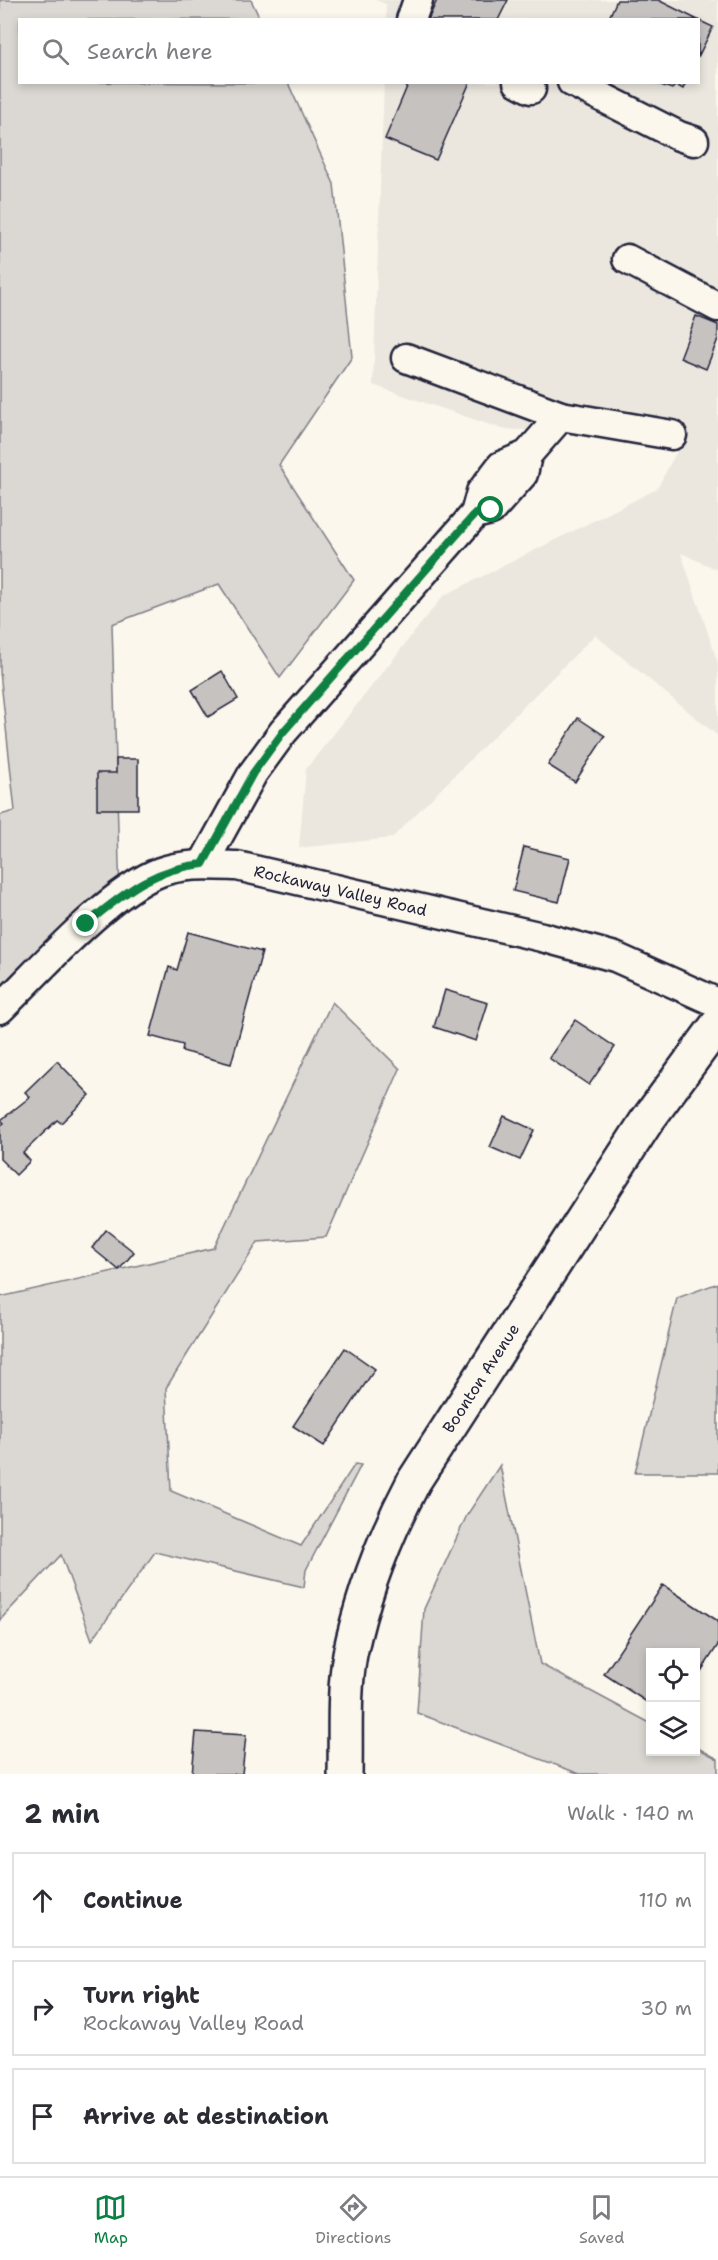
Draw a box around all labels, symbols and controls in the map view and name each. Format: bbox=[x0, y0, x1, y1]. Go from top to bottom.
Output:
search box bbox=[18, 18, 700, 84]
icon: search bbox=[39, 35, 72, 68]
text: Search here bbox=[87, 37, 213, 66]
route start bbox=[477, 496, 503, 522]
street label: Rockaway Valley Road bbox=[252, 860, 429, 920]
route end bbox=[72, 910, 98, 936]
street label: Boonton Avenue bbox=[438, 1319, 524, 1437]
map controls bbox=[646, 1648, 700, 1756]
button: locate bbox=[646, 1648, 700, 1702]
button: layers bbox=[646, 1702, 700, 1756]
text: 2 min bbox=[24, 1796, 100, 1831]
text: Walk · 140 m bbox=[567, 1800, 694, 1826]
icon: ahead bbox=[26, 1884, 59, 1917]
text: Continue bbox=[83, 1886, 183, 1915]
text: 110 m bbox=[638, 1887, 692, 1913]
text: Turn right bbox=[83, 1981, 200, 2010]
icon: right bbox=[26, 1992, 59, 2025]
text: 30 m bbox=[640, 1995, 692, 2021]
text: Rockaway Valley Road bbox=[83, 2010, 304, 2036]
icon: arrive bbox=[26, 2100, 59, 2133]
text: Arrive at destination bbox=[83, 2102, 329, 2131]
tab: Map bbox=[94, 2191, 128, 2248]
tab: Directions bbox=[315, 2191, 392, 2248]
tab: Saved bbox=[579, 2191, 624, 2248]

